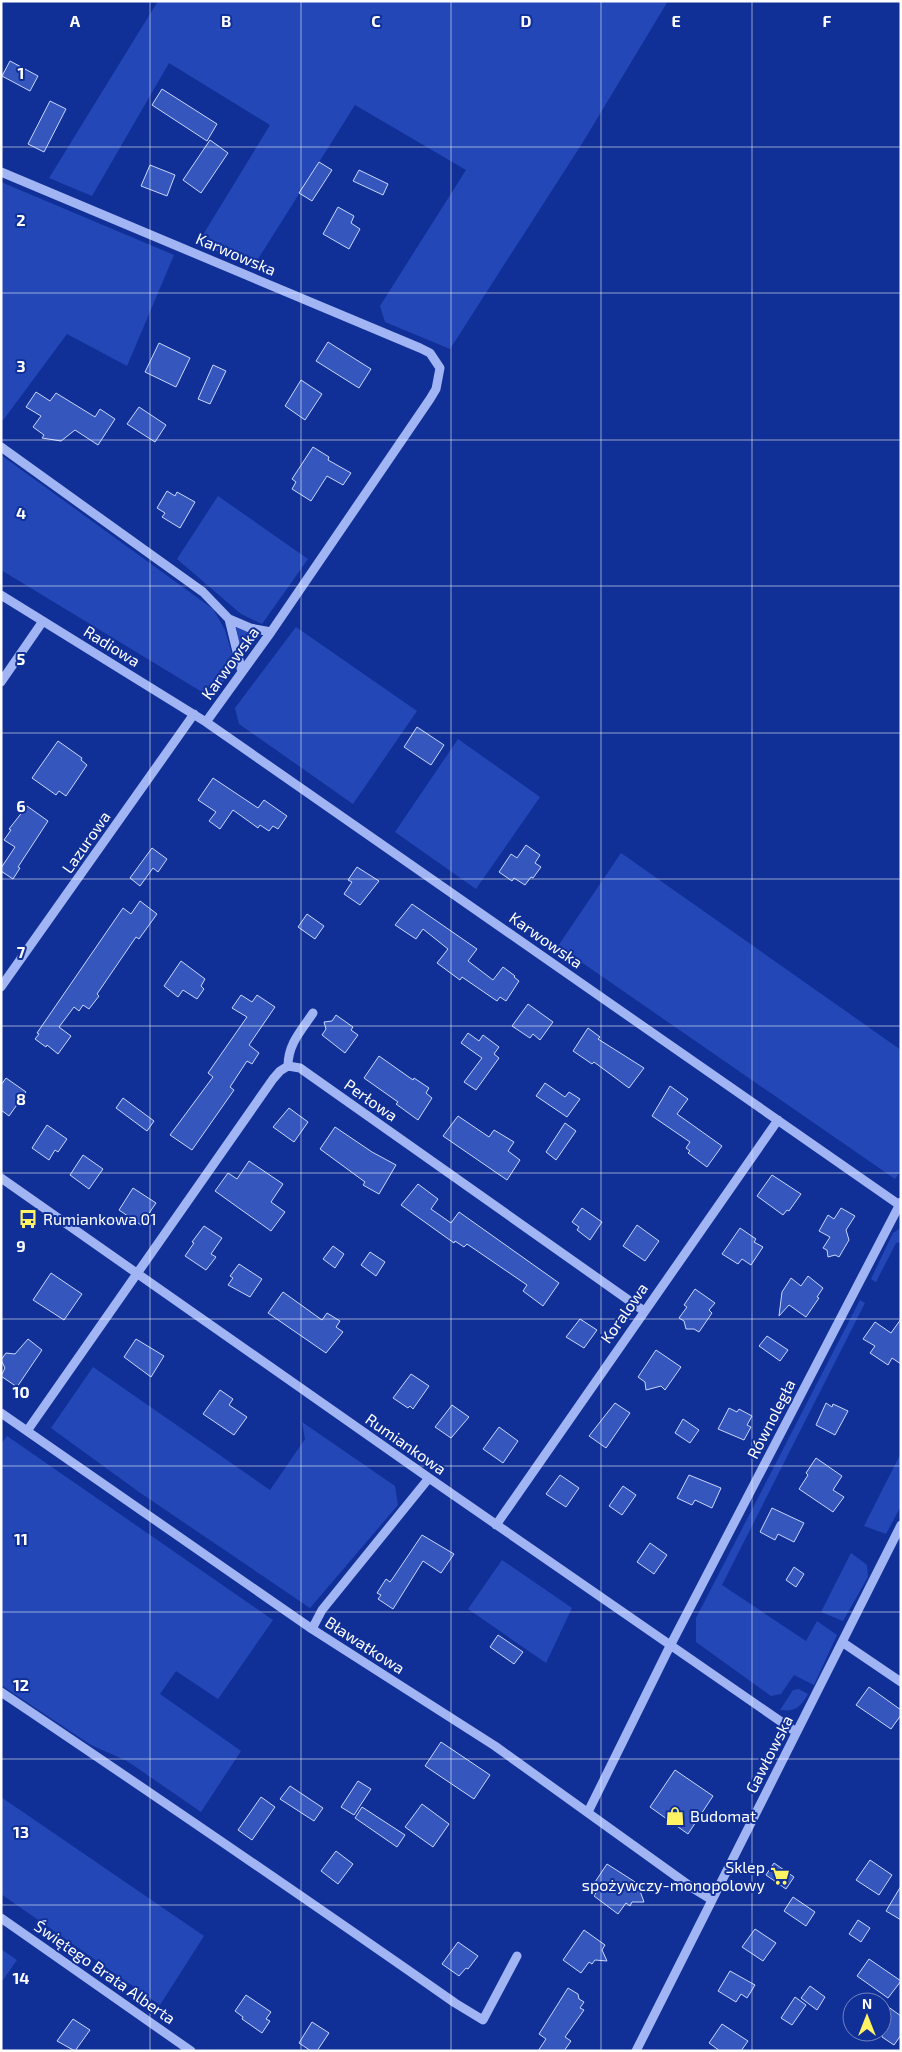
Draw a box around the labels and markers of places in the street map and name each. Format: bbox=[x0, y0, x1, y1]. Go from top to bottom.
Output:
bus stop icon: Rumiankowa 01 bbox=[17, 1208, 39, 1230]
place label: Rumiankowa 01 bbox=[43, 1209, 157, 1228]
shop icon: Budomat bbox=[664, 1805, 686, 1827]
place label: Budomat bbox=[690, 1806, 756, 1825]
place label: Sklep spożywczy-monopolowy bbox=[582, 1857, 766, 1894]
supermarket icon: Sklep spożywczy-monopolowy bbox=[769, 1865, 791, 1887]

